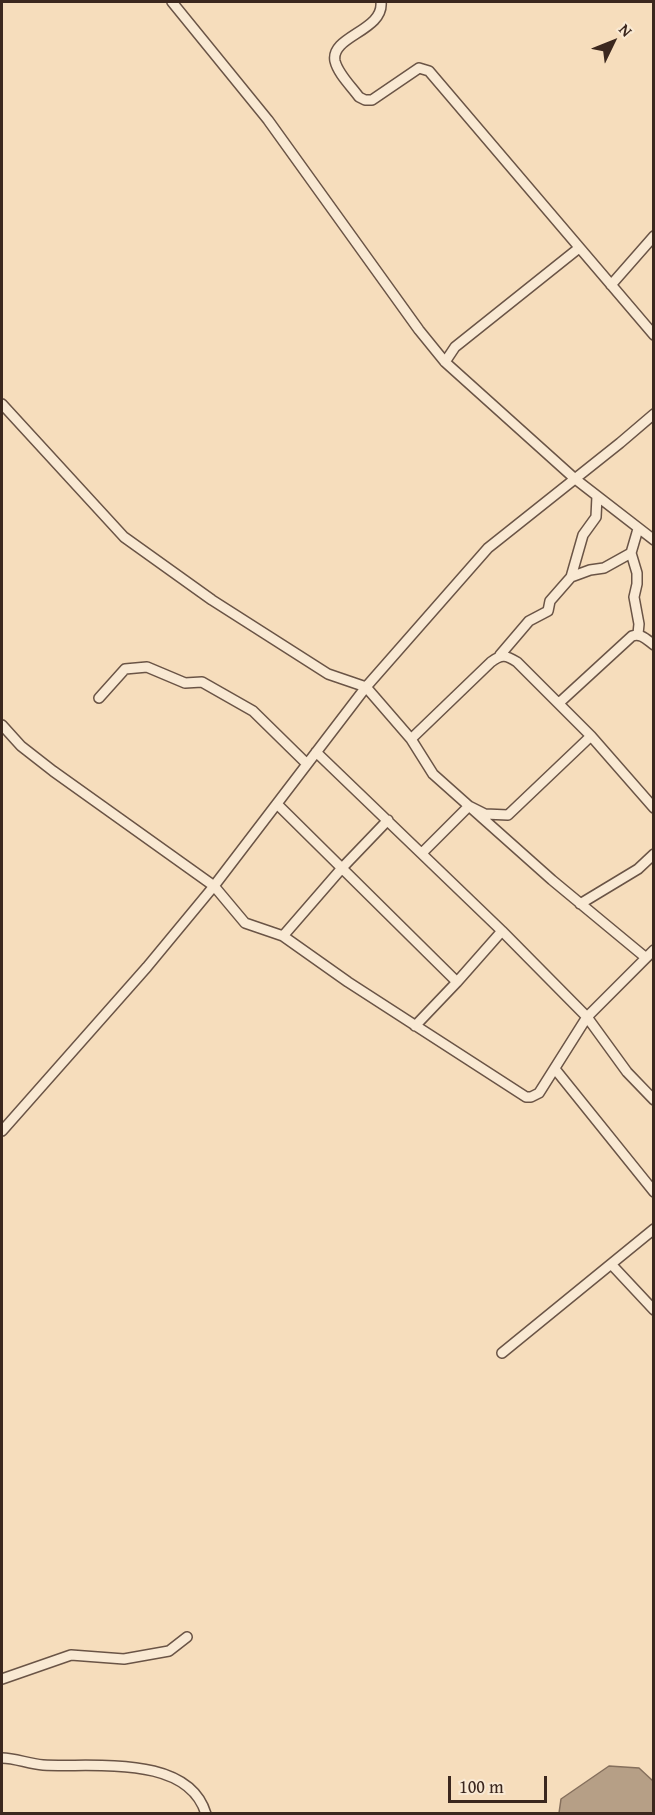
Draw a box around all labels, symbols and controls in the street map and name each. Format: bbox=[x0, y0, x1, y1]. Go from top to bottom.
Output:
north arrow bbox=[583, 12, 643, 72]
text: N bbox=[614, 18, 639, 42]
scale bar bbox=[451, 1764, 550, 1802]
text: 100 m bbox=[459, 1773, 504, 1800]

